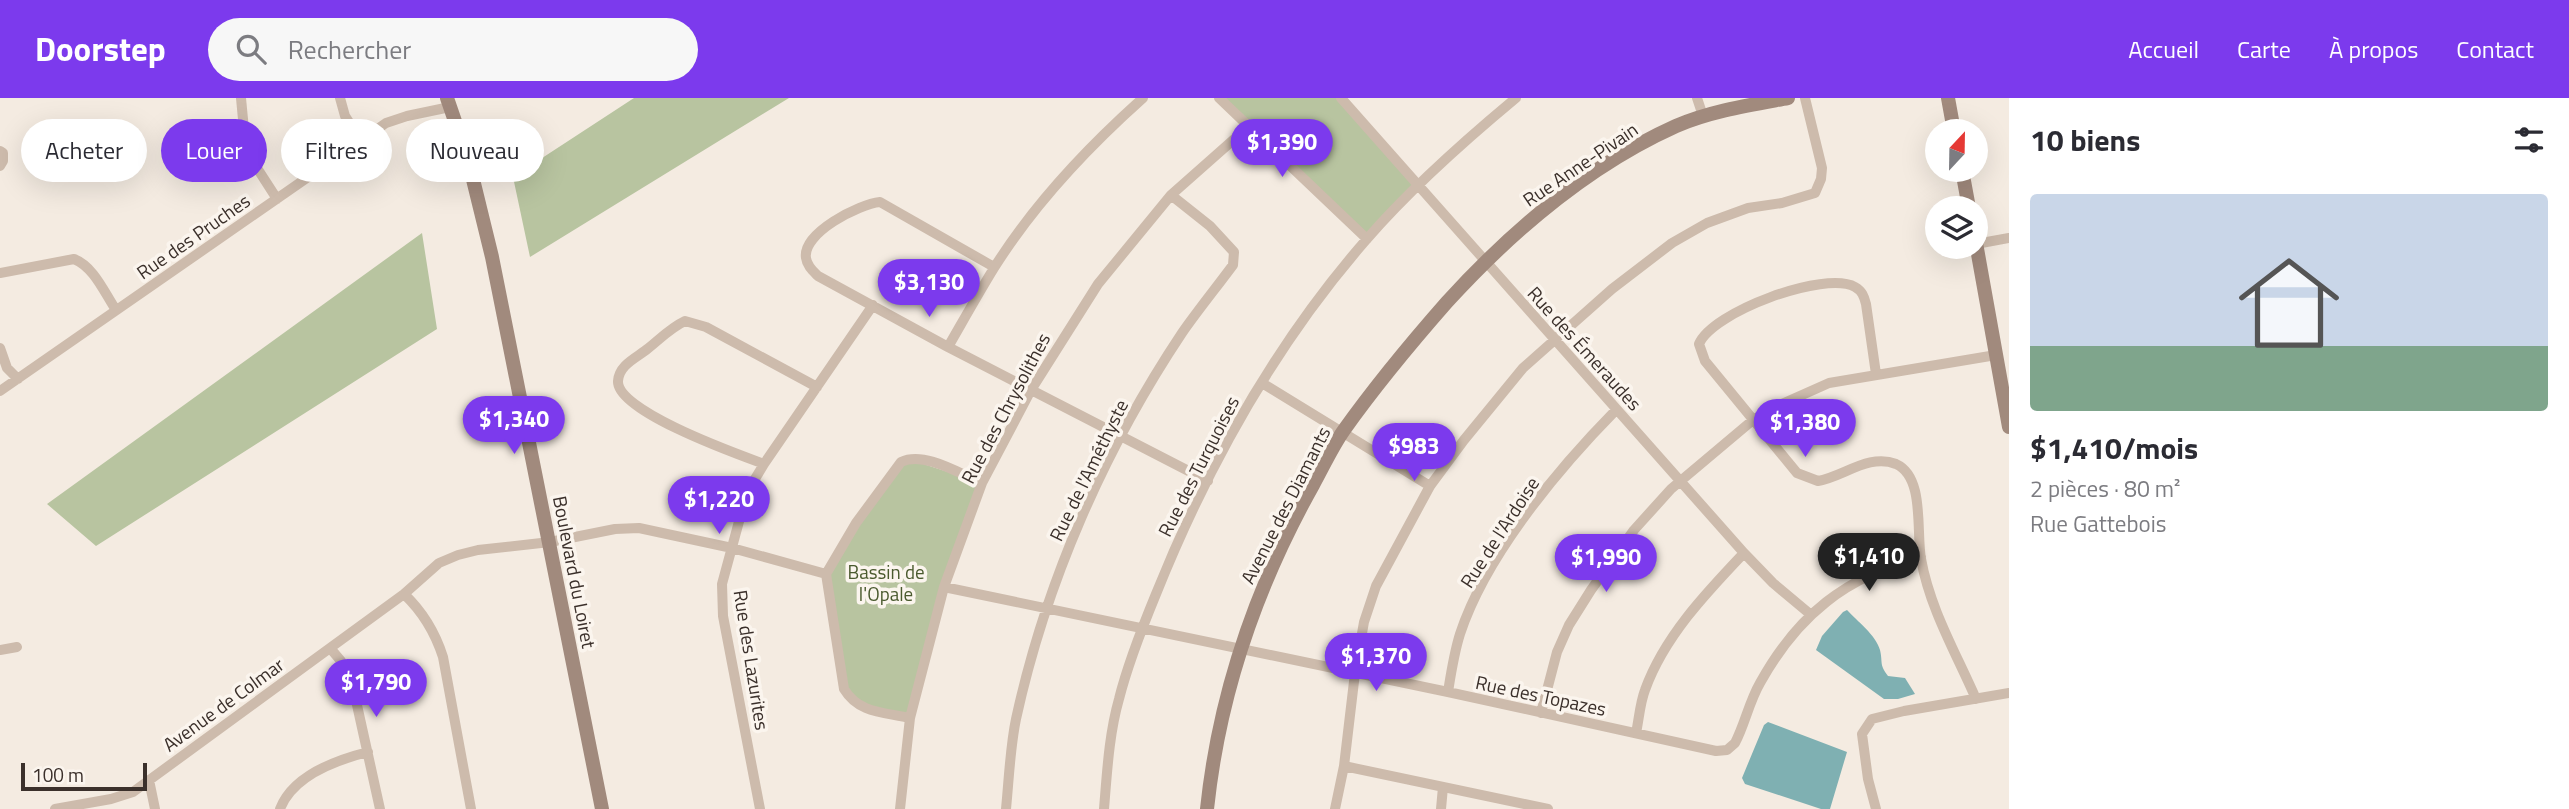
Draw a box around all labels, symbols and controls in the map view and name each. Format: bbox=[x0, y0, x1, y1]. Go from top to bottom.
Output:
search box bbox=[208, 18, 698, 81]
text: Doorstep bbox=[35, 24, 166, 74]
icon: search bbox=[232, 30, 270, 68]
text: Rechercher bbox=[288, 30, 411, 69]
text: Accueil bbox=[2128, 31, 2199, 67]
text: Carte bbox=[2237, 31, 2291, 67]
text: À propos bbox=[2329, 31, 2418, 67]
text: Contact bbox=[2456, 31, 2534, 67]
street label: Rue Anne-Pivain bbox=[1517, 115, 1643, 213]
text: 10 biens bbox=[2030, 117, 2140, 163]
chip: Acheter bbox=[21, 119, 147, 182]
chip: Louer bbox=[161, 119, 267, 182]
chip: Filtres bbox=[281, 119, 392, 182]
chip: Nouveau bbox=[406, 119, 544, 182]
north arrow bbox=[1925, 119, 1988, 182]
map controls bbox=[1925, 119, 1988, 259]
pin: $1,390 bbox=[1225, 120, 1339, 179]
icon: filters bbox=[2510, 121, 2548, 159]
text: $1,390 bbox=[1247, 124, 1317, 159]
street label: Rue des Pruches bbox=[130, 186, 256, 286]
button: layers bbox=[1925, 196, 1988, 259]
icon: home bbox=[2226, 240, 2352, 366]
pin: $3,130 bbox=[872, 260, 986, 319]
text: $3,130 bbox=[894, 264, 964, 299]
street label: Rue des Émeraudes bbox=[1521, 279, 1649, 417]
street label: Rue des Chrysolithes bbox=[953, 327, 1057, 489]
street label: Rue des Turquoises bbox=[1150, 390, 1246, 541]
street label: Rue de l'Améthyste bbox=[1041, 394, 1135, 546]
pin: $1,340 bbox=[457, 396, 571, 456]
pin: $1,380 bbox=[1748, 400, 1862, 459]
text: $1,340 bbox=[479, 401, 549, 436]
text: $1,380 bbox=[1770, 404, 1840, 439]
street label: Avenue des Diamants bbox=[1233, 421, 1337, 589]
pin: $983 bbox=[1373, 424, 1455, 483]
text: $1,410/mois bbox=[2030, 425, 2198, 471]
text: $983 bbox=[1388, 428, 1440, 463]
street label: Rue de l'Ardoise bbox=[1452, 471, 1546, 593]
text: 2 pièces · 80 m² bbox=[2030, 471, 2181, 506]
pin: $1,220 bbox=[662, 476, 776, 536]
text: $1,220 bbox=[684, 481, 754, 516]
street label: Boulevard du Loiret bbox=[546, 493, 604, 651]
text: Rue Gattebois bbox=[2030, 506, 2166, 541]
pin: $1,410 bbox=[1812, 533, 1926, 593]
pin: $1,990 bbox=[1549, 534, 1663, 594]
text: $1,410 bbox=[1834, 538, 1904, 573]
text: $1,990 bbox=[1571, 539, 1641, 574]
park label: Bassin de l'Opale bbox=[847, 557, 925, 608]
street label: Rue des Lazurites bbox=[727, 588, 777, 732]
pin: $1,370 bbox=[1319, 634, 1433, 693]
text: $1,370 bbox=[1341, 638, 1411, 673]
street label: Avenue de Colmar bbox=[156, 650, 290, 758]
pin: $1,790 bbox=[319, 660, 433, 719]
text: $1,790 bbox=[341, 664, 411, 699]
street label: Rue des Topazes bbox=[1473, 667, 1609, 723]
scale bar bbox=[21, 760, 147, 792]
text: 100 m bbox=[32, 760, 84, 789]

